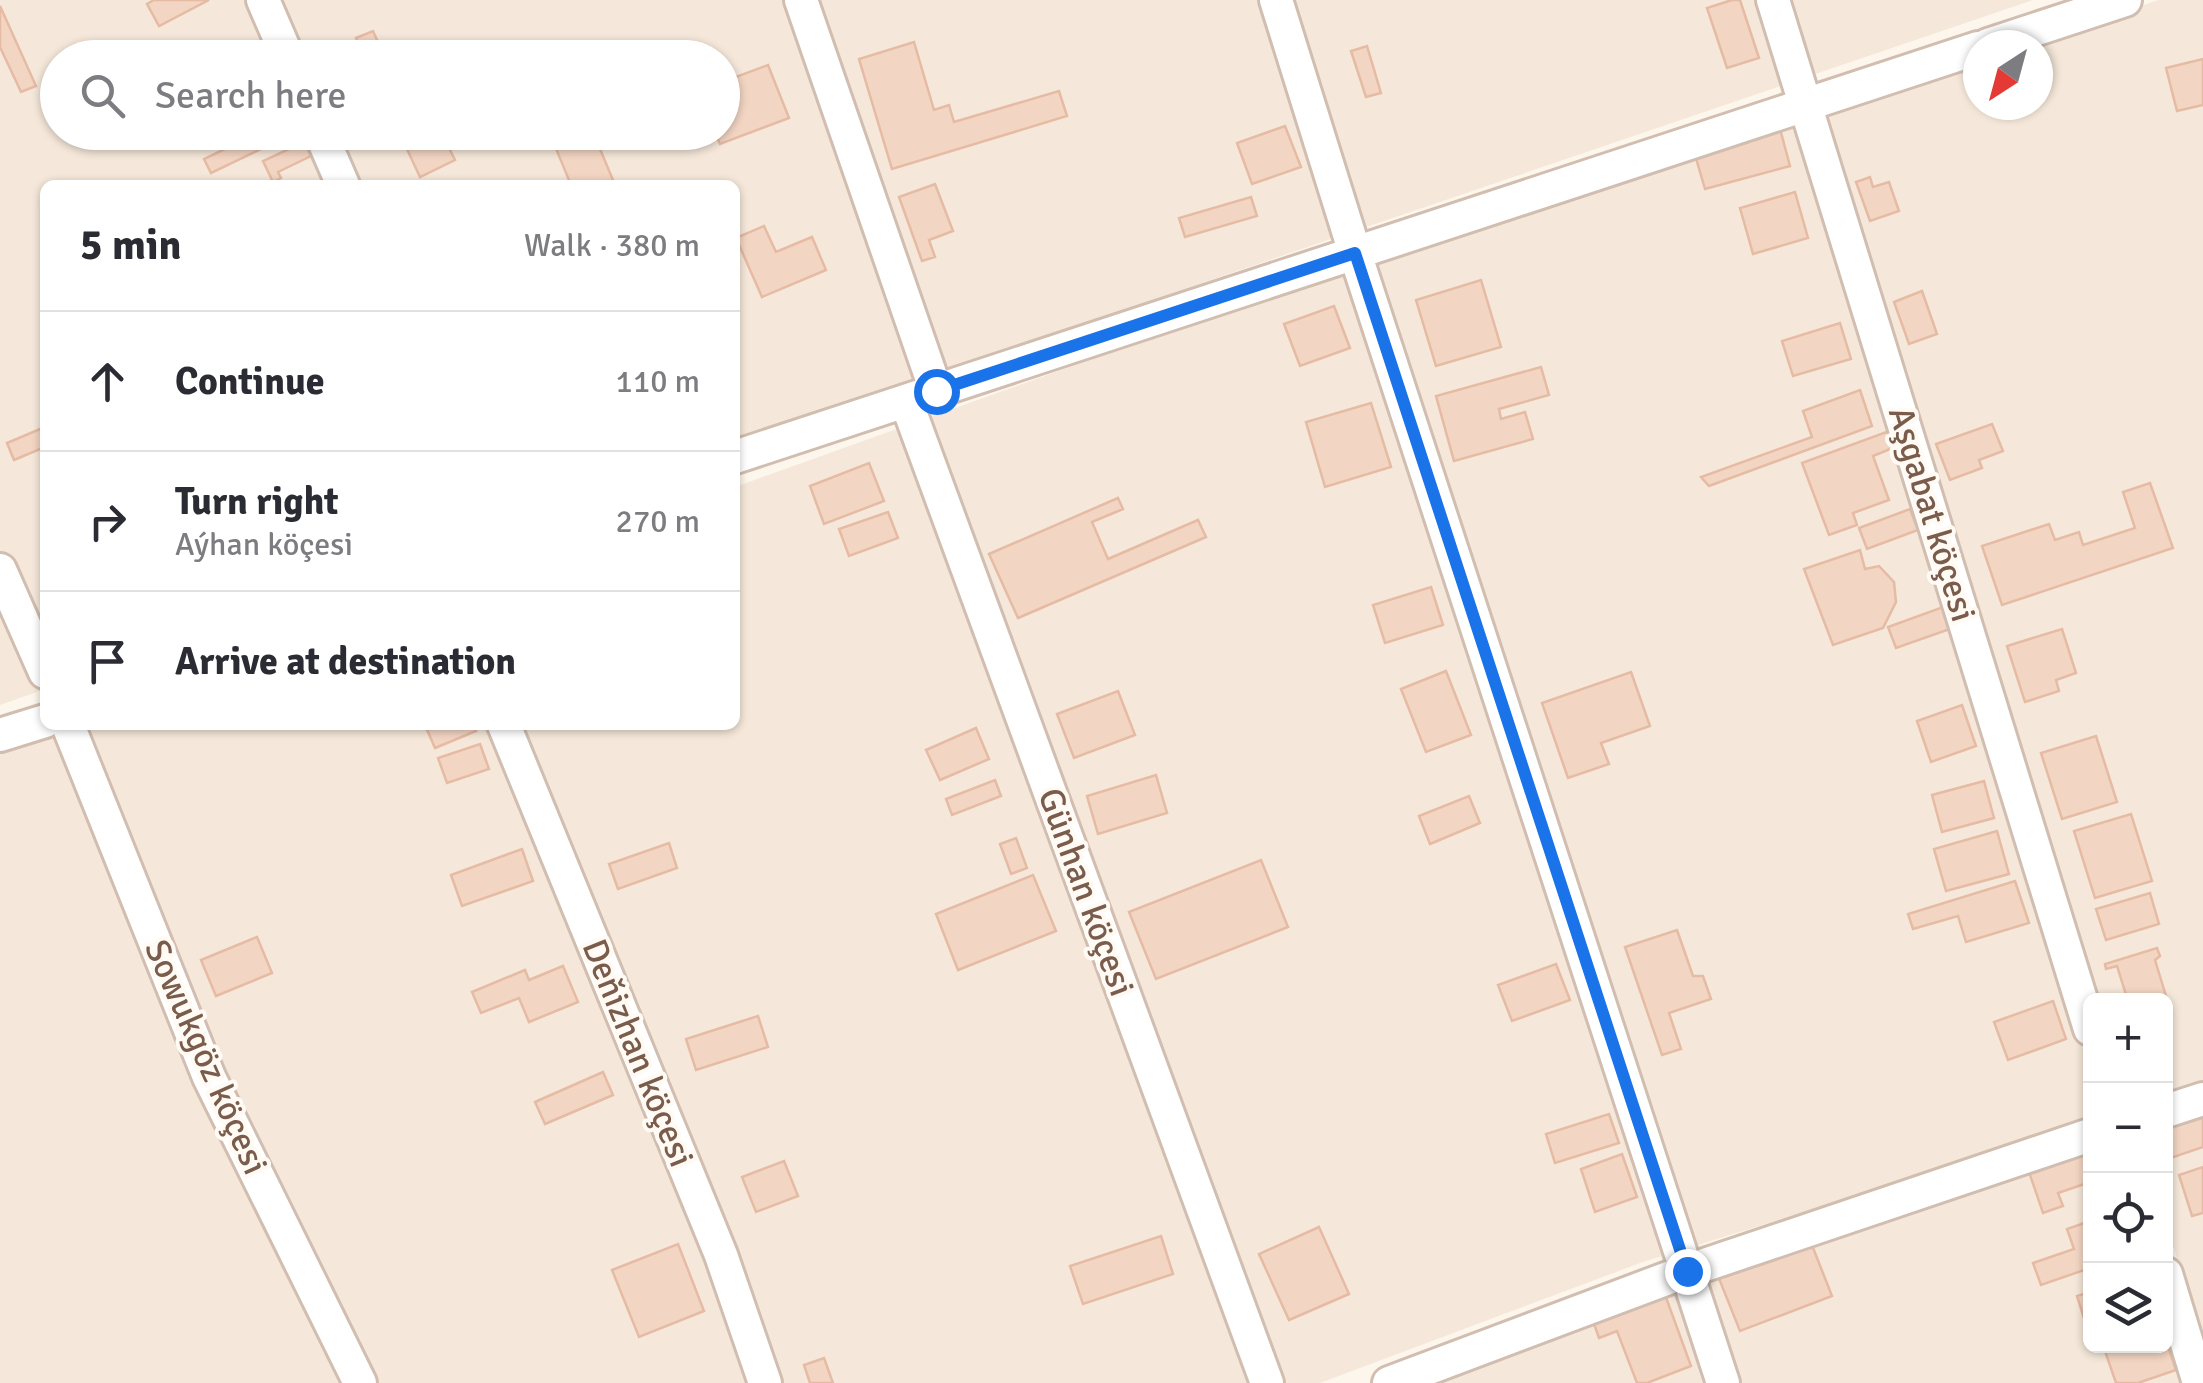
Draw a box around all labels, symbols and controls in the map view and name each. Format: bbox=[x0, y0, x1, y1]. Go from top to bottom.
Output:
north arrow bbox=[1963, 30, 2053, 120]
search box bbox=[40, 40, 740, 150]
icon: search bbox=[75, 68, 130, 123]
text: Search here bbox=[155, 72, 347, 119]
text: 5 min bbox=[80, 220, 181, 271]
text: Walk · 380 m bbox=[524, 226, 700, 265]
icon: ahead bbox=[80, 354, 135, 409]
text: Continue bbox=[175, 358, 325, 405]
text: 110 m bbox=[616, 362, 700, 401]
route start bbox=[914, 369, 960, 415]
street label: Aşgabat köçesi bbox=[1879, 401, 1985, 627]
text: Turn right bbox=[175, 478, 339, 525]
icon: right bbox=[80, 494, 135, 549]
text: 270 m bbox=[616, 502, 700, 541]
text: Aýhan köçesi bbox=[175, 525, 353, 564]
icon: arrive bbox=[80, 634, 135, 689]
text: Arrive at destination bbox=[175, 638, 516, 685]
street label: Günhan köçesi bbox=[1029, 782, 1143, 1002]
street label: Sowukgöz köçesi bbox=[135, 933, 277, 1181]
street label: Deňizhan köçesi bbox=[573, 933, 703, 1173]
map controls bbox=[2083, 993, 2173, 1353]
button: + bbox=[2083, 993, 2173, 1083]
button: − bbox=[2083, 1083, 2173, 1173]
button: locate bbox=[2083, 1173, 2173, 1263]
route end bbox=[1665, 1249, 1711, 1295]
button: layers bbox=[2083, 1263, 2173, 1353]

